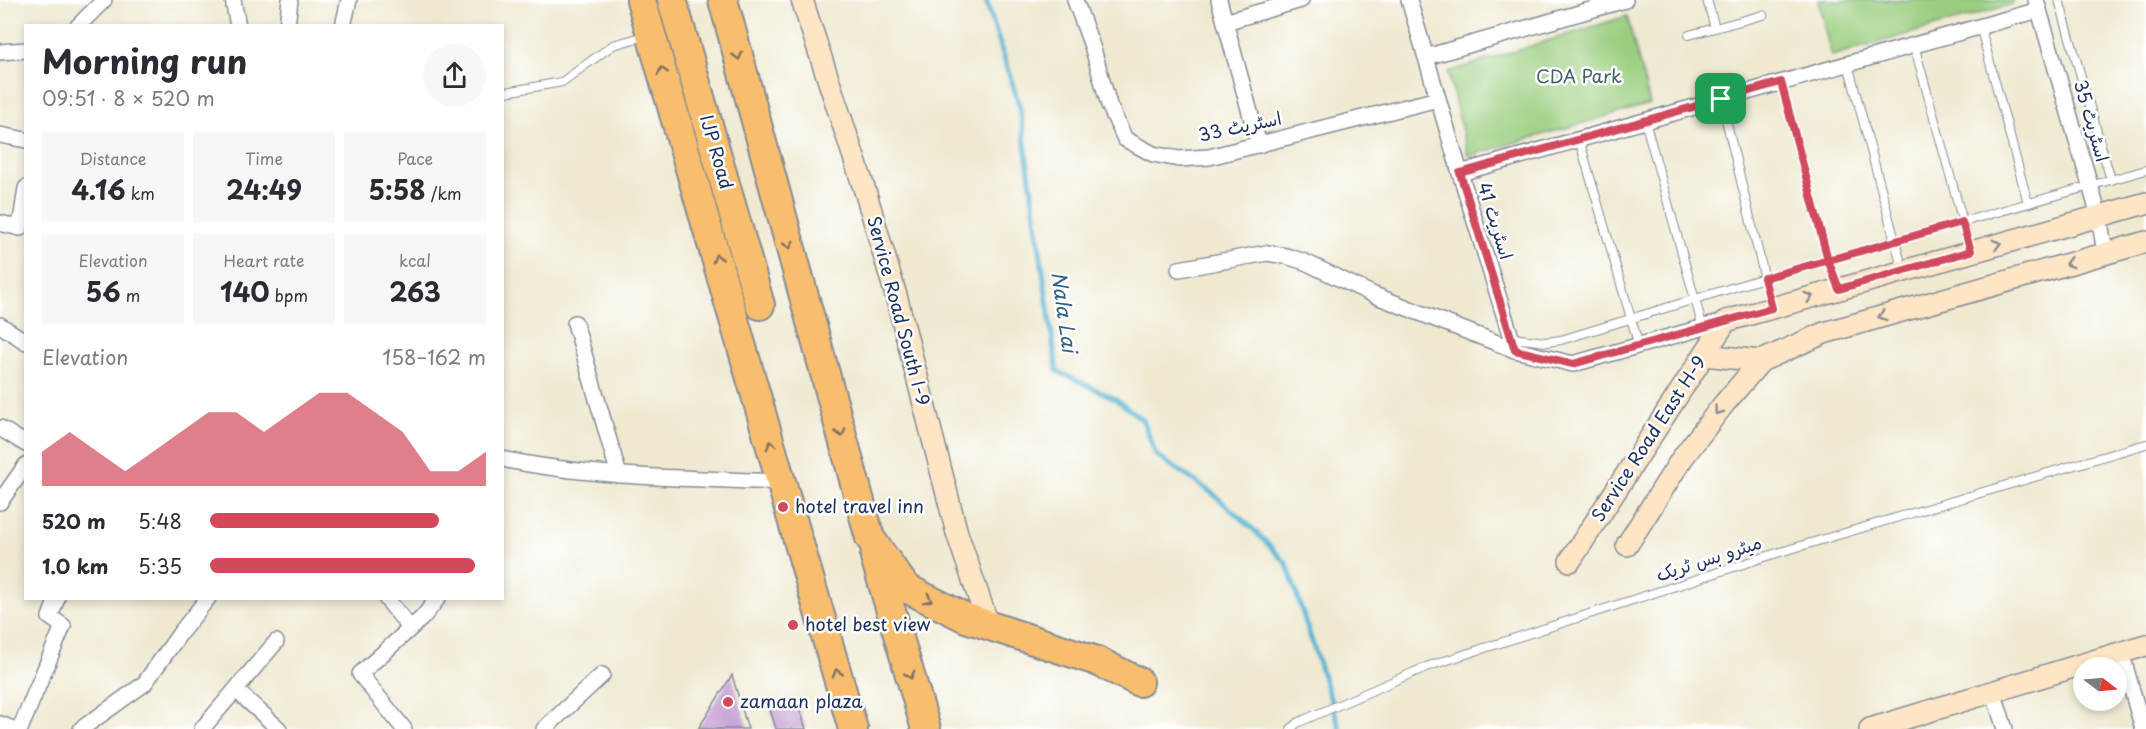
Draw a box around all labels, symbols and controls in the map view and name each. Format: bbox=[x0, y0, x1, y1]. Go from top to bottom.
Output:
text: Morning run bbox=[42, 35, 247, 85]
button: share bbox=[423, 44, 486, 107]
one-way arrow bbox=[731, 51, 743, 61]
park label: CDA Park bbox=[1536, 62, 1622, 89]
one-way arrow bbox=[657, 66, 669, 77]
pin bbox=[1695, 73, 1746, 124]
street label: اسٹریٹ 35 bbox=[2068, 77, 2117, 165]
icon: arrive bbox=[1704, 82, 1737, 115]
text: 09:51 · 8 × 520 m bbox=[42, 83, 215, 113]
street label: اسٹریٹ 33 bbox=[1196, 104, 1284, 148]
street label: IJP Road bbox=[694, 111, 741, 192]
text: Distance bbox=[79, 146, 147, 170]
text: Time bbox=[245, 146, 283, 170]
text: Pace bbox=[397, 146, 433, 170]
text: 4.16 bbox=[71, 170, 126, 209]
text: 24:49 bbox=[226, 170, 302, 209]
text: 5:58 bbox=[369, 170, 426, 209]
street label: اسٹریٹ 41 bbox=[1472, 179, 1521, 263]
text: km bbox=[126, 181, 155, 205]
text: /km bbox=[426, 181, 461, 205]
street label: Service Road South I-9 bbox=[861, 213, 938, 408]
one-way arrow bbox=[782, 239, 795, 249]
one-way arrow bbox=[1991, 239, 2002, 251]
text: Elevation bbox=[78, 248, 148, 272]
text: Heart rate bbox=[224, 248, 304, 272]
text: kcal bbox=[399, 248, 431, 272]
one-way arrow bbox=[712, 253, 724, 264]
one-way arrow bbox=[2064, 256, 2075, 268]
water label: Nala Lai bbox=[1044, 269, 1086, 358]
text: 56 bbox=[86, 272, 121, 311]
text: 140 bbox=[220, 272, 270, 311]
text: 263 bbox=[389, 272, 441, 311]
text: m bbox=[121, 283, 140, 307]
text: bpm bbox=[270, 283, 308, 307]
one-way arrow bbox=[1804, 292, 1814, 304]
one-way arrow bbox=[1877, 309, 1888, 321]
text: Elevation bbox=[42, 342, 128, 372]
text: 158–162 m bbox=[382, 342, 486, 372]
street label: Service Road East H-9 bbox=[1584, 350, 1712, 527]
one-way arrow bbox=[1715, 405, 1726, 416]
one-way arrow bbox=[833, 428, 846, 438]
one-way arrow bbox=[766, 440, 778, 451]
place label: hotel travel inn bbox=[795, 492, 924, 519]
marker: hotel travel inn bbox=[776, 500, 790, 514]
text: 520 m bbox=[42, 506, 106, 536]
text: 5:48 bbox=[138, 506, 182, 536]
street label: میٹرو بس ٹریک bbox=[1652, 528, 1765, 587]
text: 1.0 km bbox=[42, 551, 109, 581]
text: 5:35 bbox=[138, 551, 182, 581]
one-way arrow bbox=[921, 591, 932, 603]
place label: hotel best view bbox=[805, 610, 930, 637]
marker: hotel best view bbox=[786, 618, 800, 632]
north arrow bbox=[2073, 657, 2127, 711]
map controls bbox=[2073, 657, 2127, 711]
one-way arrow bbox=[832, 668, 844, 679]
one-way arrow bbox=[903, 669, 915, 680]
place label: zamaan plaza bbox=[740, 687, 863, 714]
marker: zamaan plaza bbox=[721, 695, 735, 709]

